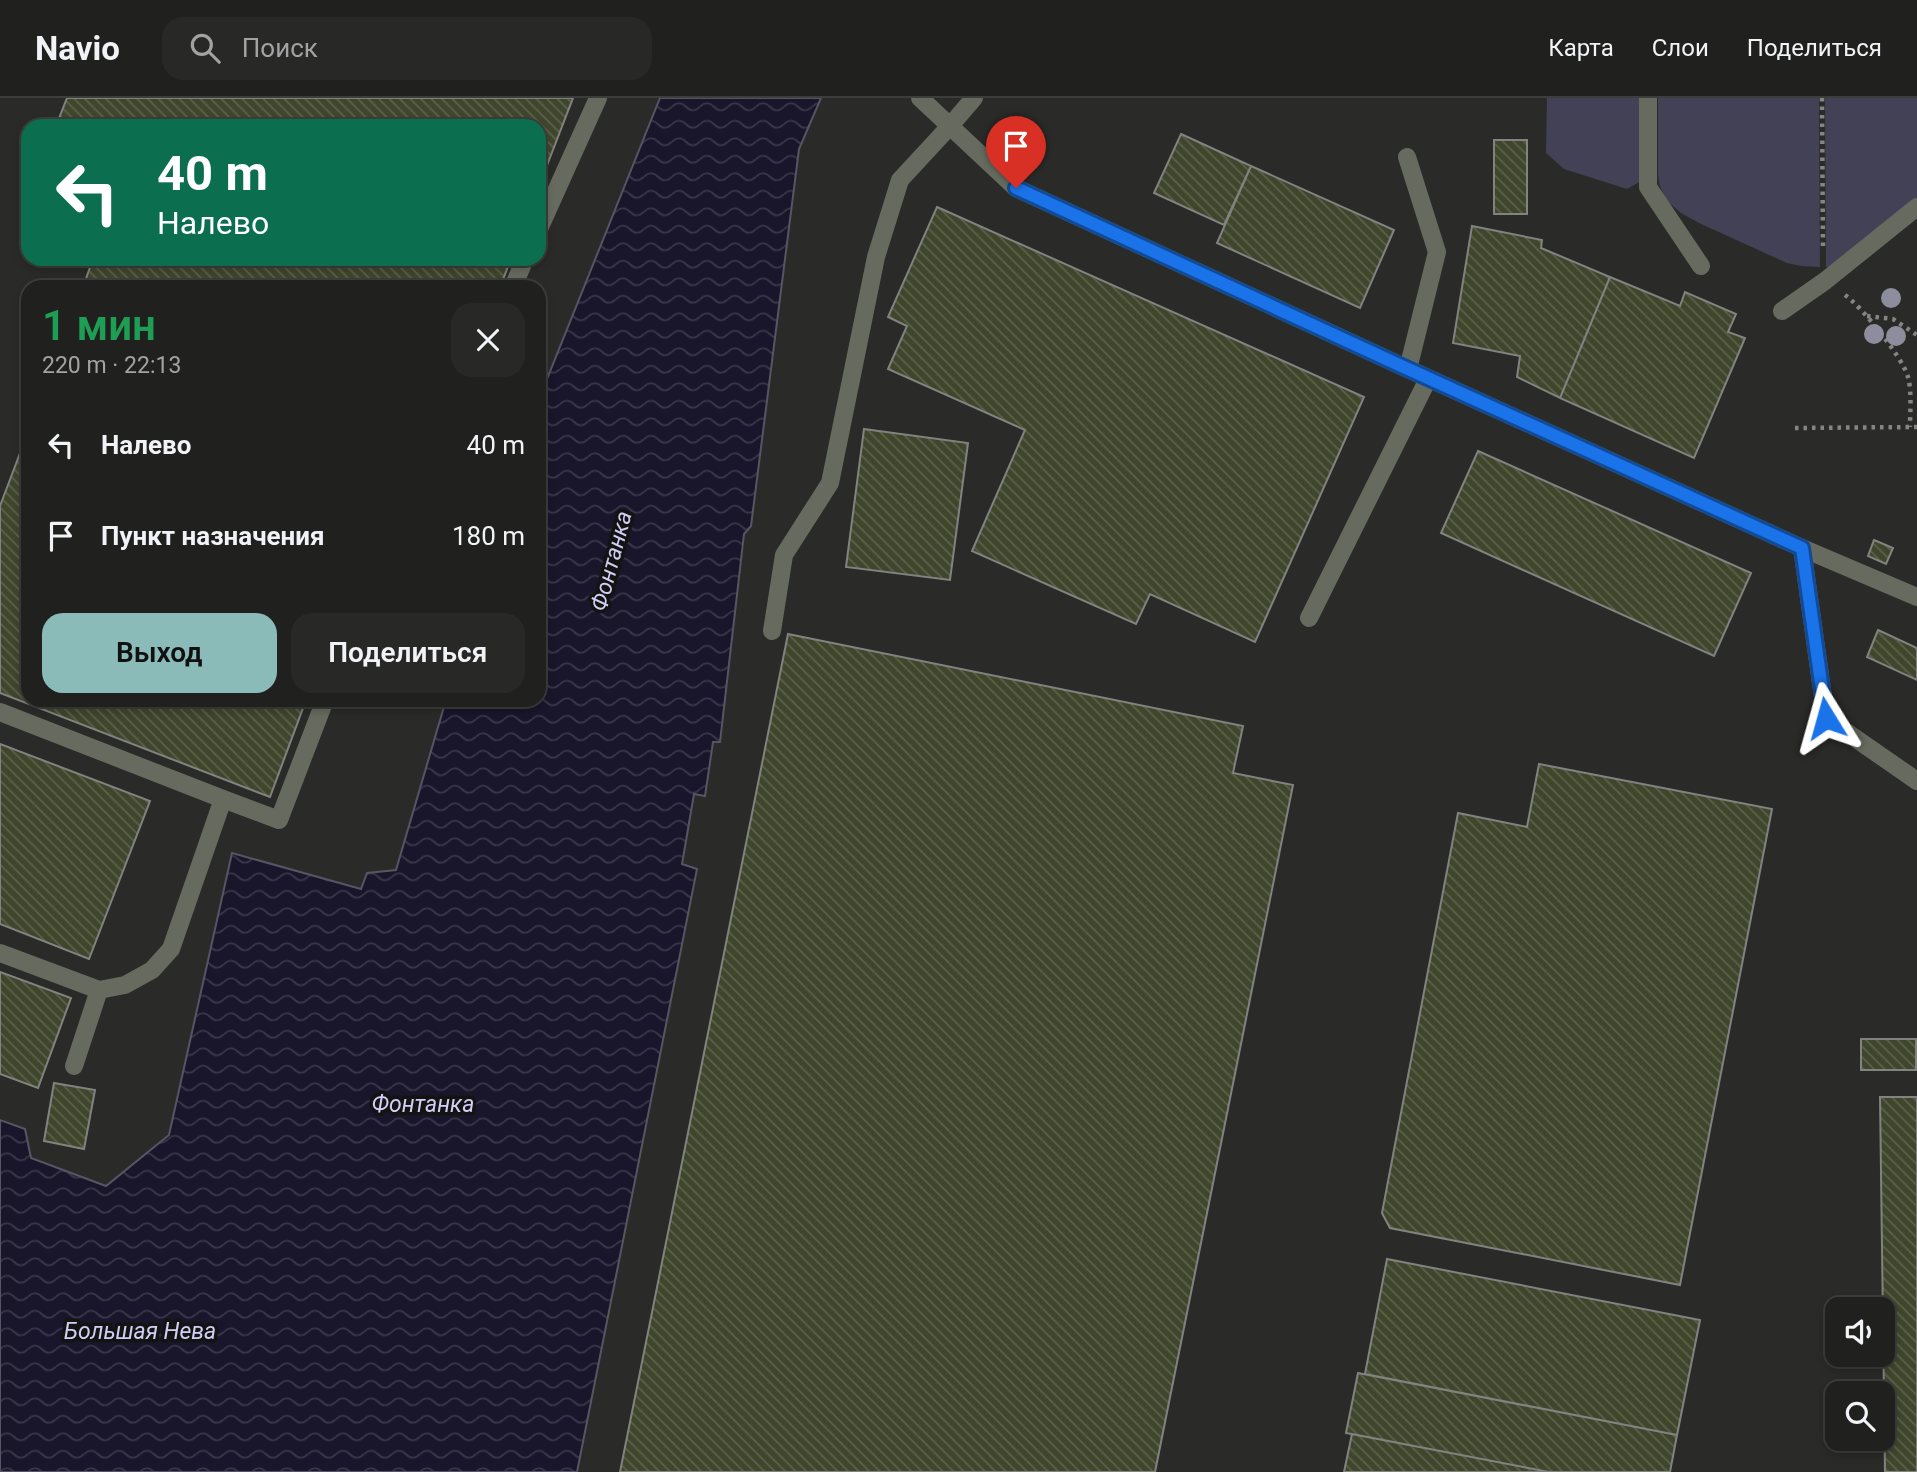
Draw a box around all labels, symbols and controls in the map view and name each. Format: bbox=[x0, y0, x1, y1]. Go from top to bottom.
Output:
search box bbox=[162, 17, 652, 80]
text: Navio bbox=[35, 29, 120, 68]
icon: search bbox=[186, 29, 224, 67]
text: Поиск bbox=[242, 33, 318, 63]
text: Карта bbox=[1548, 34, 1614, 62]
text: Слои bbox=[1652, 34, 1709, 62]
text: Поделиться bbox=[1747, 34, 1882, 62]
pin bbox=[986, 116, 1046, 188]
icon: arrive bbox=[997, 127, 1035, 165]
text: 40 m bbox=[157, 145, 268, 202]
icon: left bbox=[42, 147, 133, 238]
text: Налево bbox=[157, 204, 269, 242]
text: 1 мин bbox=[42, 301, 156, 350]
button: close bbox=[451, 303, 525, 377]
text: 220 m · 22:13 bbox=[42, 352, 181, 379]
icon: left bbox=[42, 426, 80, 464]
text: Налево bbox=[101, 430, 191, 460]
text: 40 m bbox=[467, 430, 525, 460]
water label: Фонтанка bbox=[585, 508, 638, 614]
icon: arrive bbox=[42, 517, 80, 555]
text: Пункт назначения bbox=[101, 521, 325, 551]
text: 180 m bbox=[452, 521, 525, 551]
button: Выход bbox=[42, 613, 277, 693]
button: Поделиться bbox=[291, 613, 525, 693]
position arrow bbox=[1789, 681, 1863, 755]
water label: Фонтанка bbox=[372, 1091, 474, 1118]
map controls bbox=[1825, 1297, 1895, 1451]
button: sound bbox=[1825, 1297, 1895, 1367]
water label: Большая Нева bbox=[64, 1318, 216, 1345]
button: search bbox=[1825, 1381, 1895, 1451]

